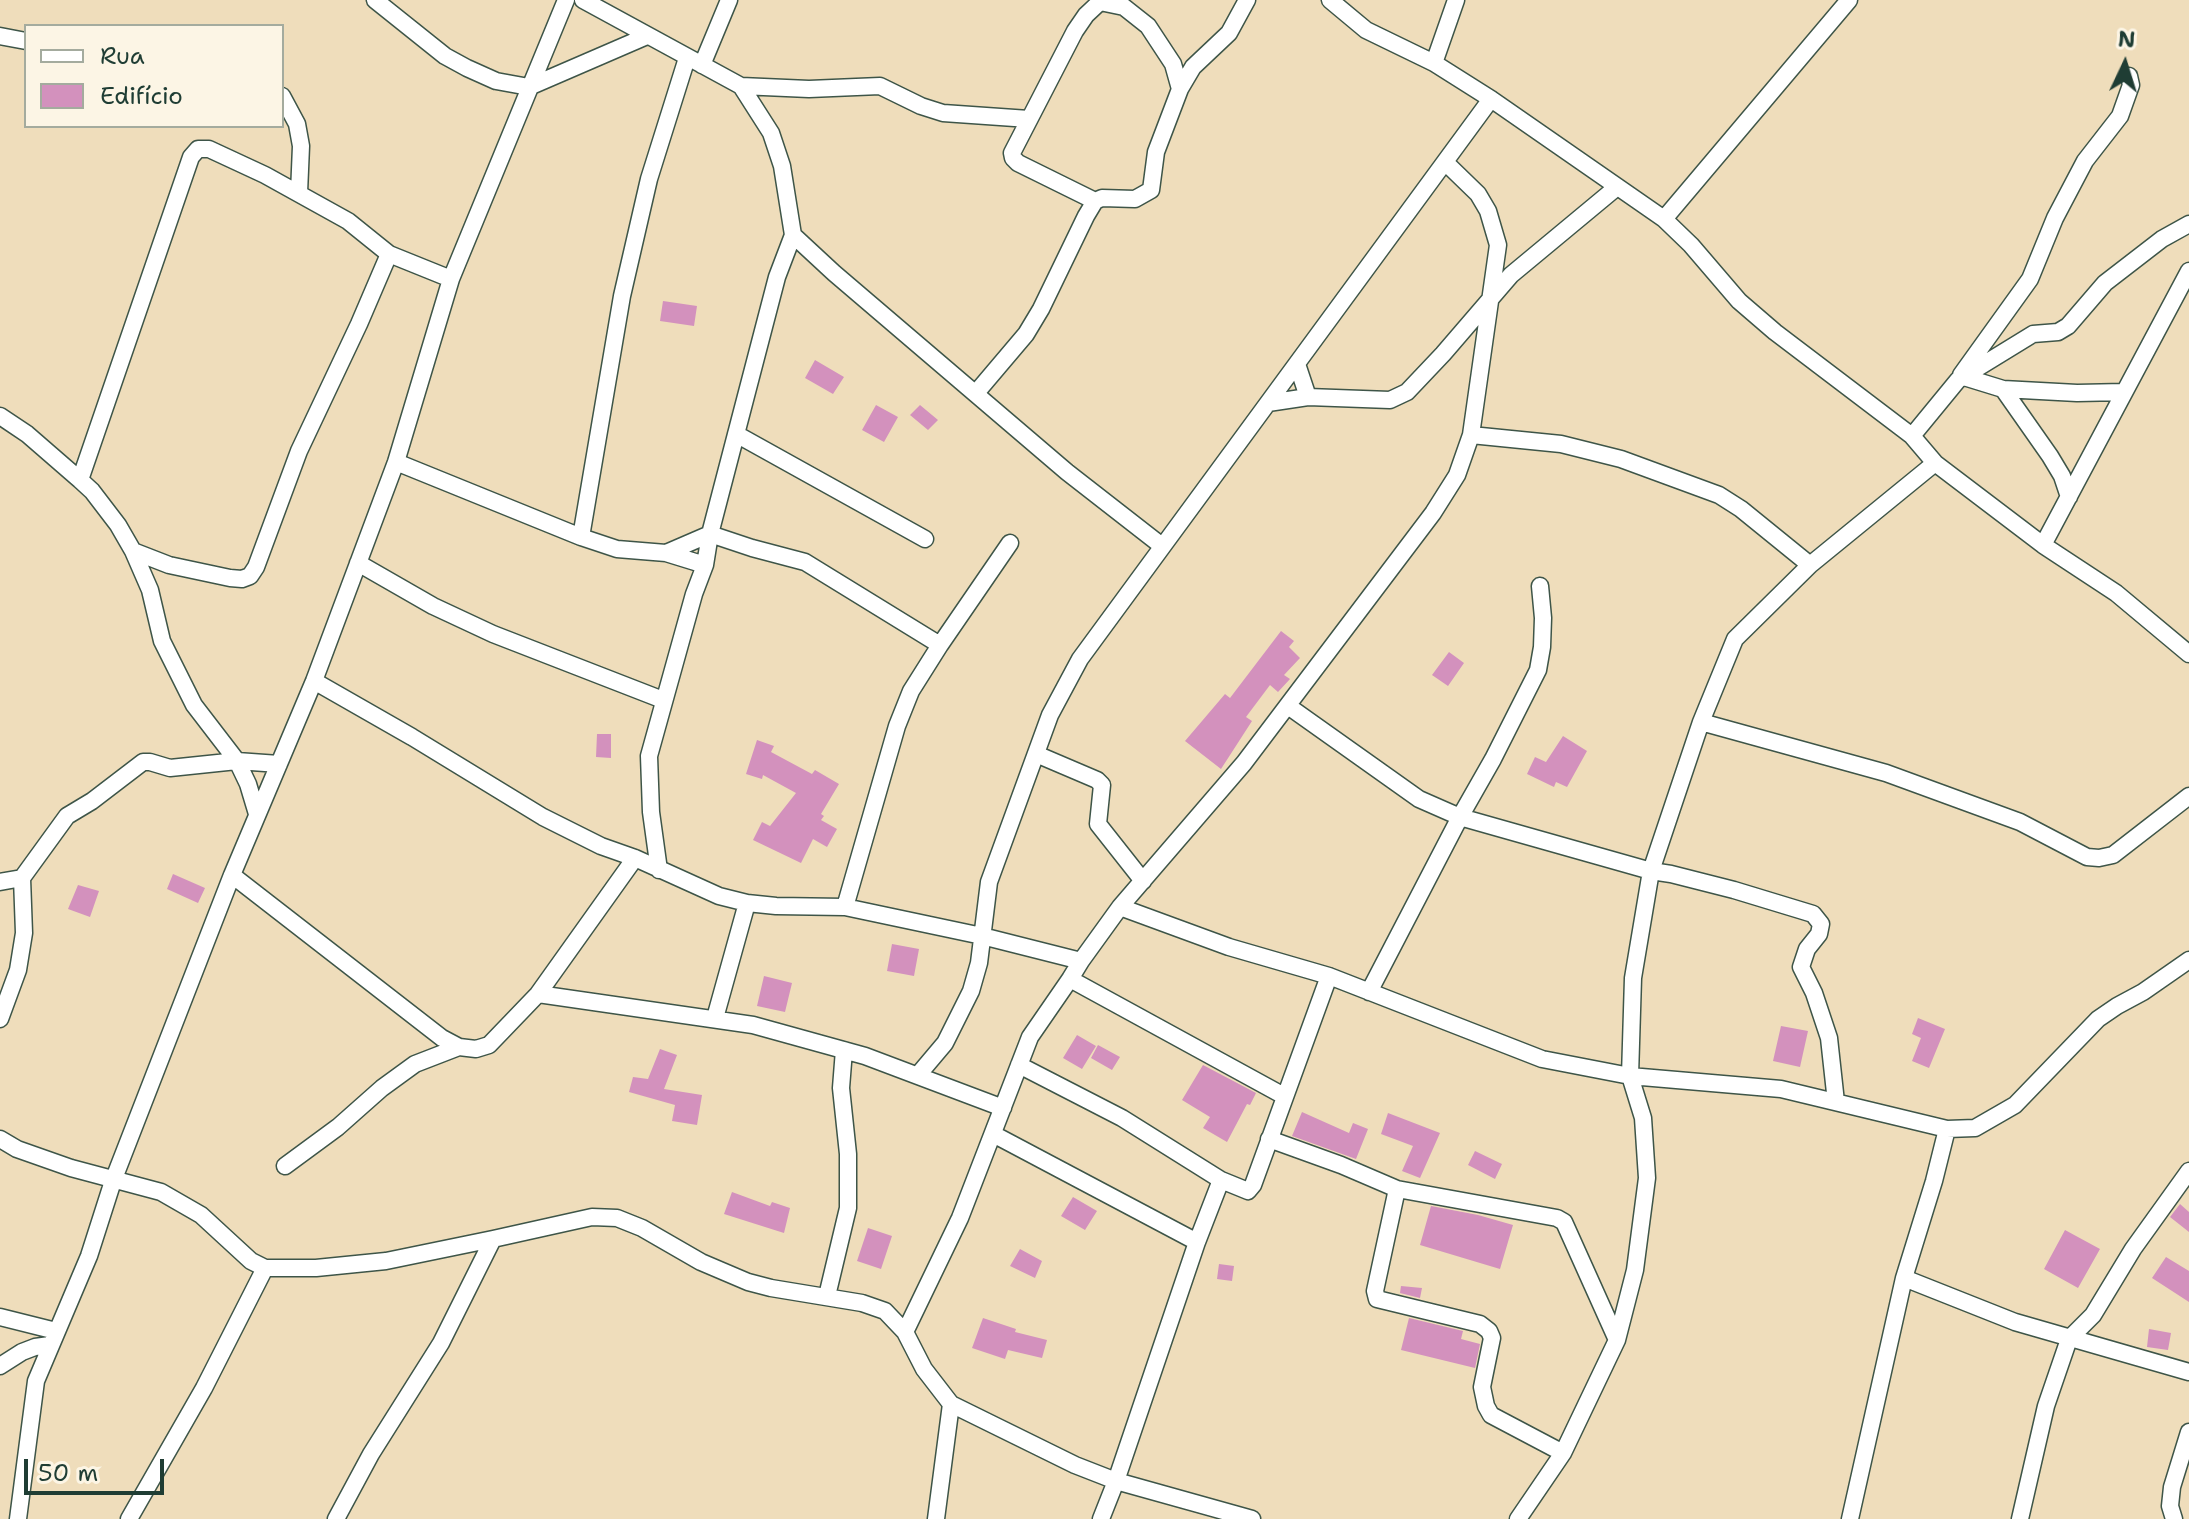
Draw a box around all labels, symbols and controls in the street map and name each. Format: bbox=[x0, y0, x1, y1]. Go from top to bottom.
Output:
legend bbox=[24, 24, 284, 128]
north arrow bbox=[2085, 24, 2165, 104]
text: N bbox=[2117, 24, 2136, 55]
text: Rua bbox=[100, 40, 145, 72]
text: Edifício bbox=[100, 80, 183, 112]
scale bar bbox=[28, 1443, 168, 1493]
text: 50 m bbox=[38, 1457, 98, 1489]

